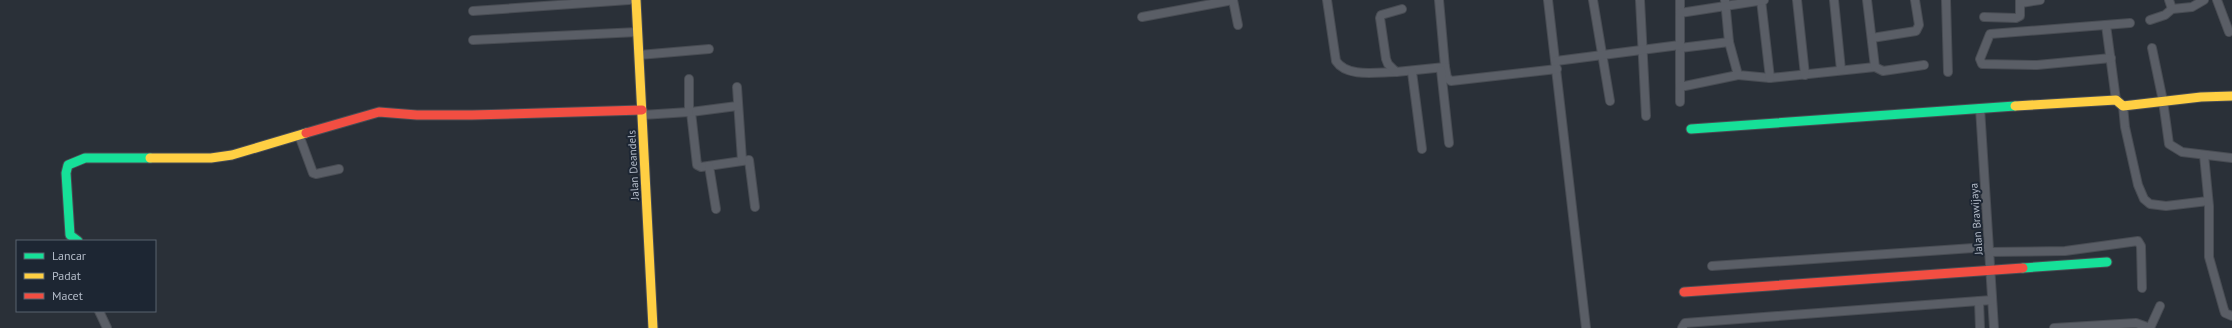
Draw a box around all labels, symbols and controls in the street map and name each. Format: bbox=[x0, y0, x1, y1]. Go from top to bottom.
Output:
street label: Jalan Deandels bbox=[624, 129, 642, 201]
street label: Jalan Brawijaya bbox=[1967, 183, 1986, 256]
legend bbox=[16, 240, 156, 312]
text: Lancar bbox=[52, 248, 86, 263]
text: Padat bbox=[52, 268, 81, 283]
text: Macet bbox=[52, 288, 83, 303]

